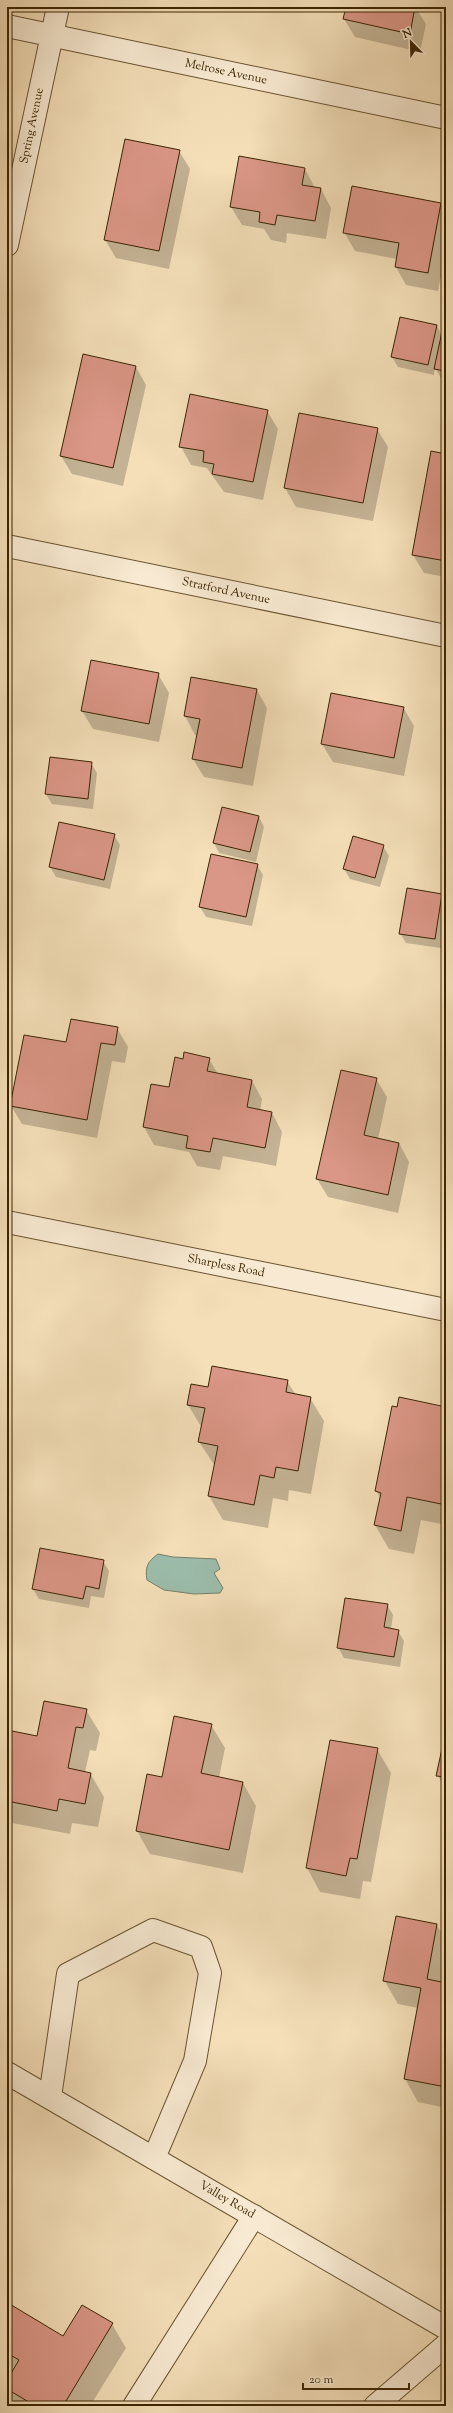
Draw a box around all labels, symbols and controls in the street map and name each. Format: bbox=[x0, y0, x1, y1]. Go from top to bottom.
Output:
north arrow bbox=[391, 22, 431, 62]
text: N bbox=[399, 25, 415, 43]
street label: Melrose Avenue bbox=[183, 55, 269, 90]
street label: Spring Avenue bbox=[15, 86, 49, 166]
street label: Stratford Avenue bbox=[180, 573, 272, 609]
street label: Sharpless Road bbox=[186, 1250, 266, 1282]
street label: Valley Road bbox=[196, 2177, 259, 2223]
scale bar bbox=[303, 2365, 409, 2391]
text: 20 m bbox=[309, 2371, 334, 2389]

